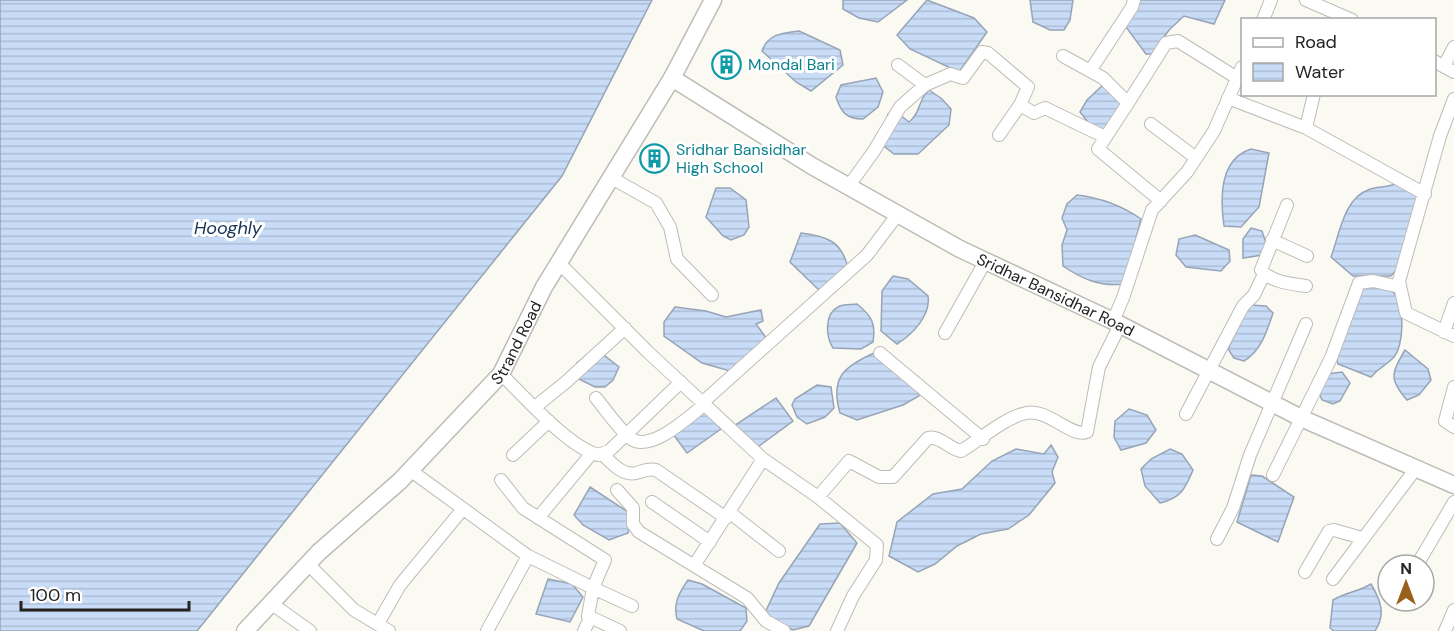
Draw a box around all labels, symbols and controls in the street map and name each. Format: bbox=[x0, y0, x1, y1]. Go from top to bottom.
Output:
legend bbox=[1241, 18, 1436, 96]
text: Road bbox=[1295, 30, 1337, 54]
building icon: Mondal Bari bbox=[711, 48, 743, 80]
place label: Mondal Bari bbox=[748, 54, 835, 75]
text: Water bbox=[1295, 60, 1345, 84]
place label: Sridhar Bansidhar High School bbox=[676, 139, 806, 178]
building icon: Sridhar Bansidhar High School bbox=[639, 142, 671, 174]
water label: Hooghly bbox=[194, 216, 263, 240]
street label: Sridhar Bansidhar Road bbox=[973, 248, 1138, 341]
street label: Strand Road bbox=[486, 297, 546, 389]
north arrow bbox=[1376, 553, 1436, 613]
text: N bbox=[1400, 558, 1412, 579]
scale bar bbox=[21, 574, 189, 612]
text: 100 m bbox=[30, 583, 81, 607]

